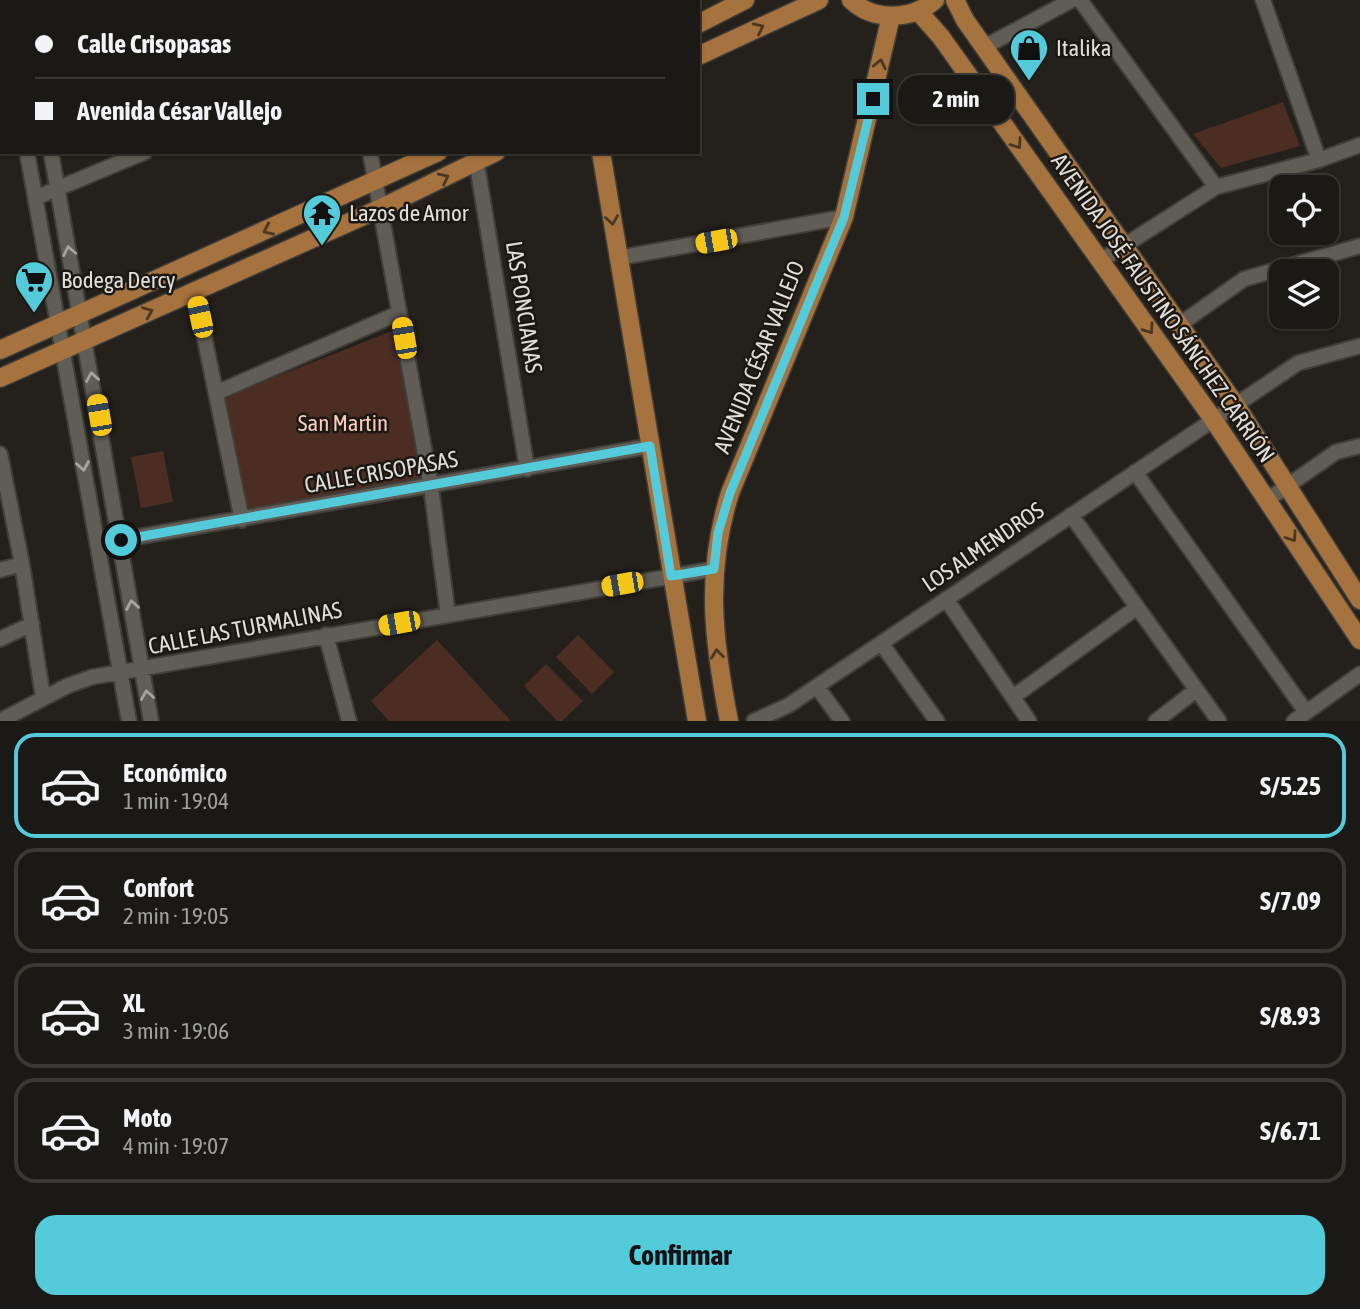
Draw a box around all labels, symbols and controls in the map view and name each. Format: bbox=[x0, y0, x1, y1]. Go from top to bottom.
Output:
one-way arrow bbox=[752, 22, 764, 36]
shop icon: Italika bbox=[1008, 27, 1050, 82]
text: Calle Crisopasas bbox=[77, 29, 231, 59]
place label: Italika bbox=[1056, 35, 1111, 61]
one-way arrow bbox=[872, 58, 887, 70]
callout: 2 min bbox=[898, 74, 1013, 124]
route end bbox=[857, 83, 889, 115]
text: 2 min bbox=[933, 86, 979, 112]
text: Avenida César Vallejo bbox=[77, 96, 282, 126]
one-way arrow bbox=[1009, 136, 1021, 149]
street label: AVENIDA JOSÉ FAUSTINO SÁNCHEZ CARRIÓN bbox=[1046, 149, 1280, 467]
one-way arrow bbox=[437, 172, 450, 186]
map controls bbox=[1269, 175, 1339, 329]
button: locate bbox=[1269, 175, 1339, 245]
temple icon: Lazos de Amor bbox=[301, 192, 343, 247]
place label: Lazos de Amor bbox=[349, 200, 470, 226]
one-way arrow bbox=[604, 214, 619, 225]
one-way arrow bbox=[263, 222, 275, 236]
car bbox=[694, 227, 739, 255]
street label: LAS PONCIANAS bbox=[501, 239, 547, 375]
one-way arrow bbox=[62, 245, 77, 257]
street label: AVENIDA CÉSAR VALLEJO bbox=[709, 257, 809, 457]
supermarket icon: Bodega Dercy bbox=[13, 259, 55, 314]
button: layers bbox=[1269, 259, 1339, 329]
place label: Bodega Dercy bbox=[61, 267, 175, 293]
car bbox=[186, 294, 215, 340]
one-way arrow bbox=[142, 307, 154, 321]
car bbox=[391, 315, 418, 361]
one-way arrow bbox=[1141, 321, 1153, 334]
one-way arrow bbox=[85, 371, 100, 383]
car bbox=[86, 392, 113, 438]
park label: San Martin bbox=[298, 410, 388, 436]
street label: CALLE CRISOPASAS bbox=[302, 446, 460, 498]
one-way arrow bbox=[75, 460, 90, 472]
street label: LOS ALMENDROS bbox=[917, 497, 1049, 597]
route start bbox=[105, 524, 137, 556]
one-way arrow bbox=[1283, 529, 1296, 542]
car bbox=[600, 570, 645, 598]
street label: CALLE LAS TURMALINAS bbox=[146, 596, 344, 660]
one-way arrow bbox=[125, 599, 140, 611]
car bbox=[377, 609, 422, 637]
one-way arrow bbox=[709, 648, 724, 660]
one-way arrow bbox=[140, 690, 155, 701]
icon: car bbox=[39, 754, 102, 817]
text: Económico bbox=[123, 758, 227, 788]
text: S/5.25 bbox=[1260, 771, 1321, 801]
text: 1 min · 19:04 bbox=[123, 788, 229, 814]
icon: car bbox=[39, 869, 102, 932]
text: Confort bbox=[123, 873, 194, 903]
text: S/7.09 bbox=[1260, 886, 1321, 916]
text: 2 min · 19:05 bbox=[123, 903, 229, 929]
icon: car bbox=[39, 984, 102, 1047]
text: XL bbox=[123, 988, 145, 1018]
text: S/8.93 bbox=[1260, 1001, 1321, 1031]
text: 3 min · 19:06 bbox=[123, 1018, 229, 1044]
icon: car bbox=[39, 1099, 102, 1162]
text: Moto bbox=[123, 1103, 172, 1133]
text: S/6.71 bbox=[1260, 1116, 1321, 1146]
text: 4 min · 19:07 bbox=[123, 1133, 229, 1159]
button: Confirmar bbox=[35, 1215, 1325, 1295]

